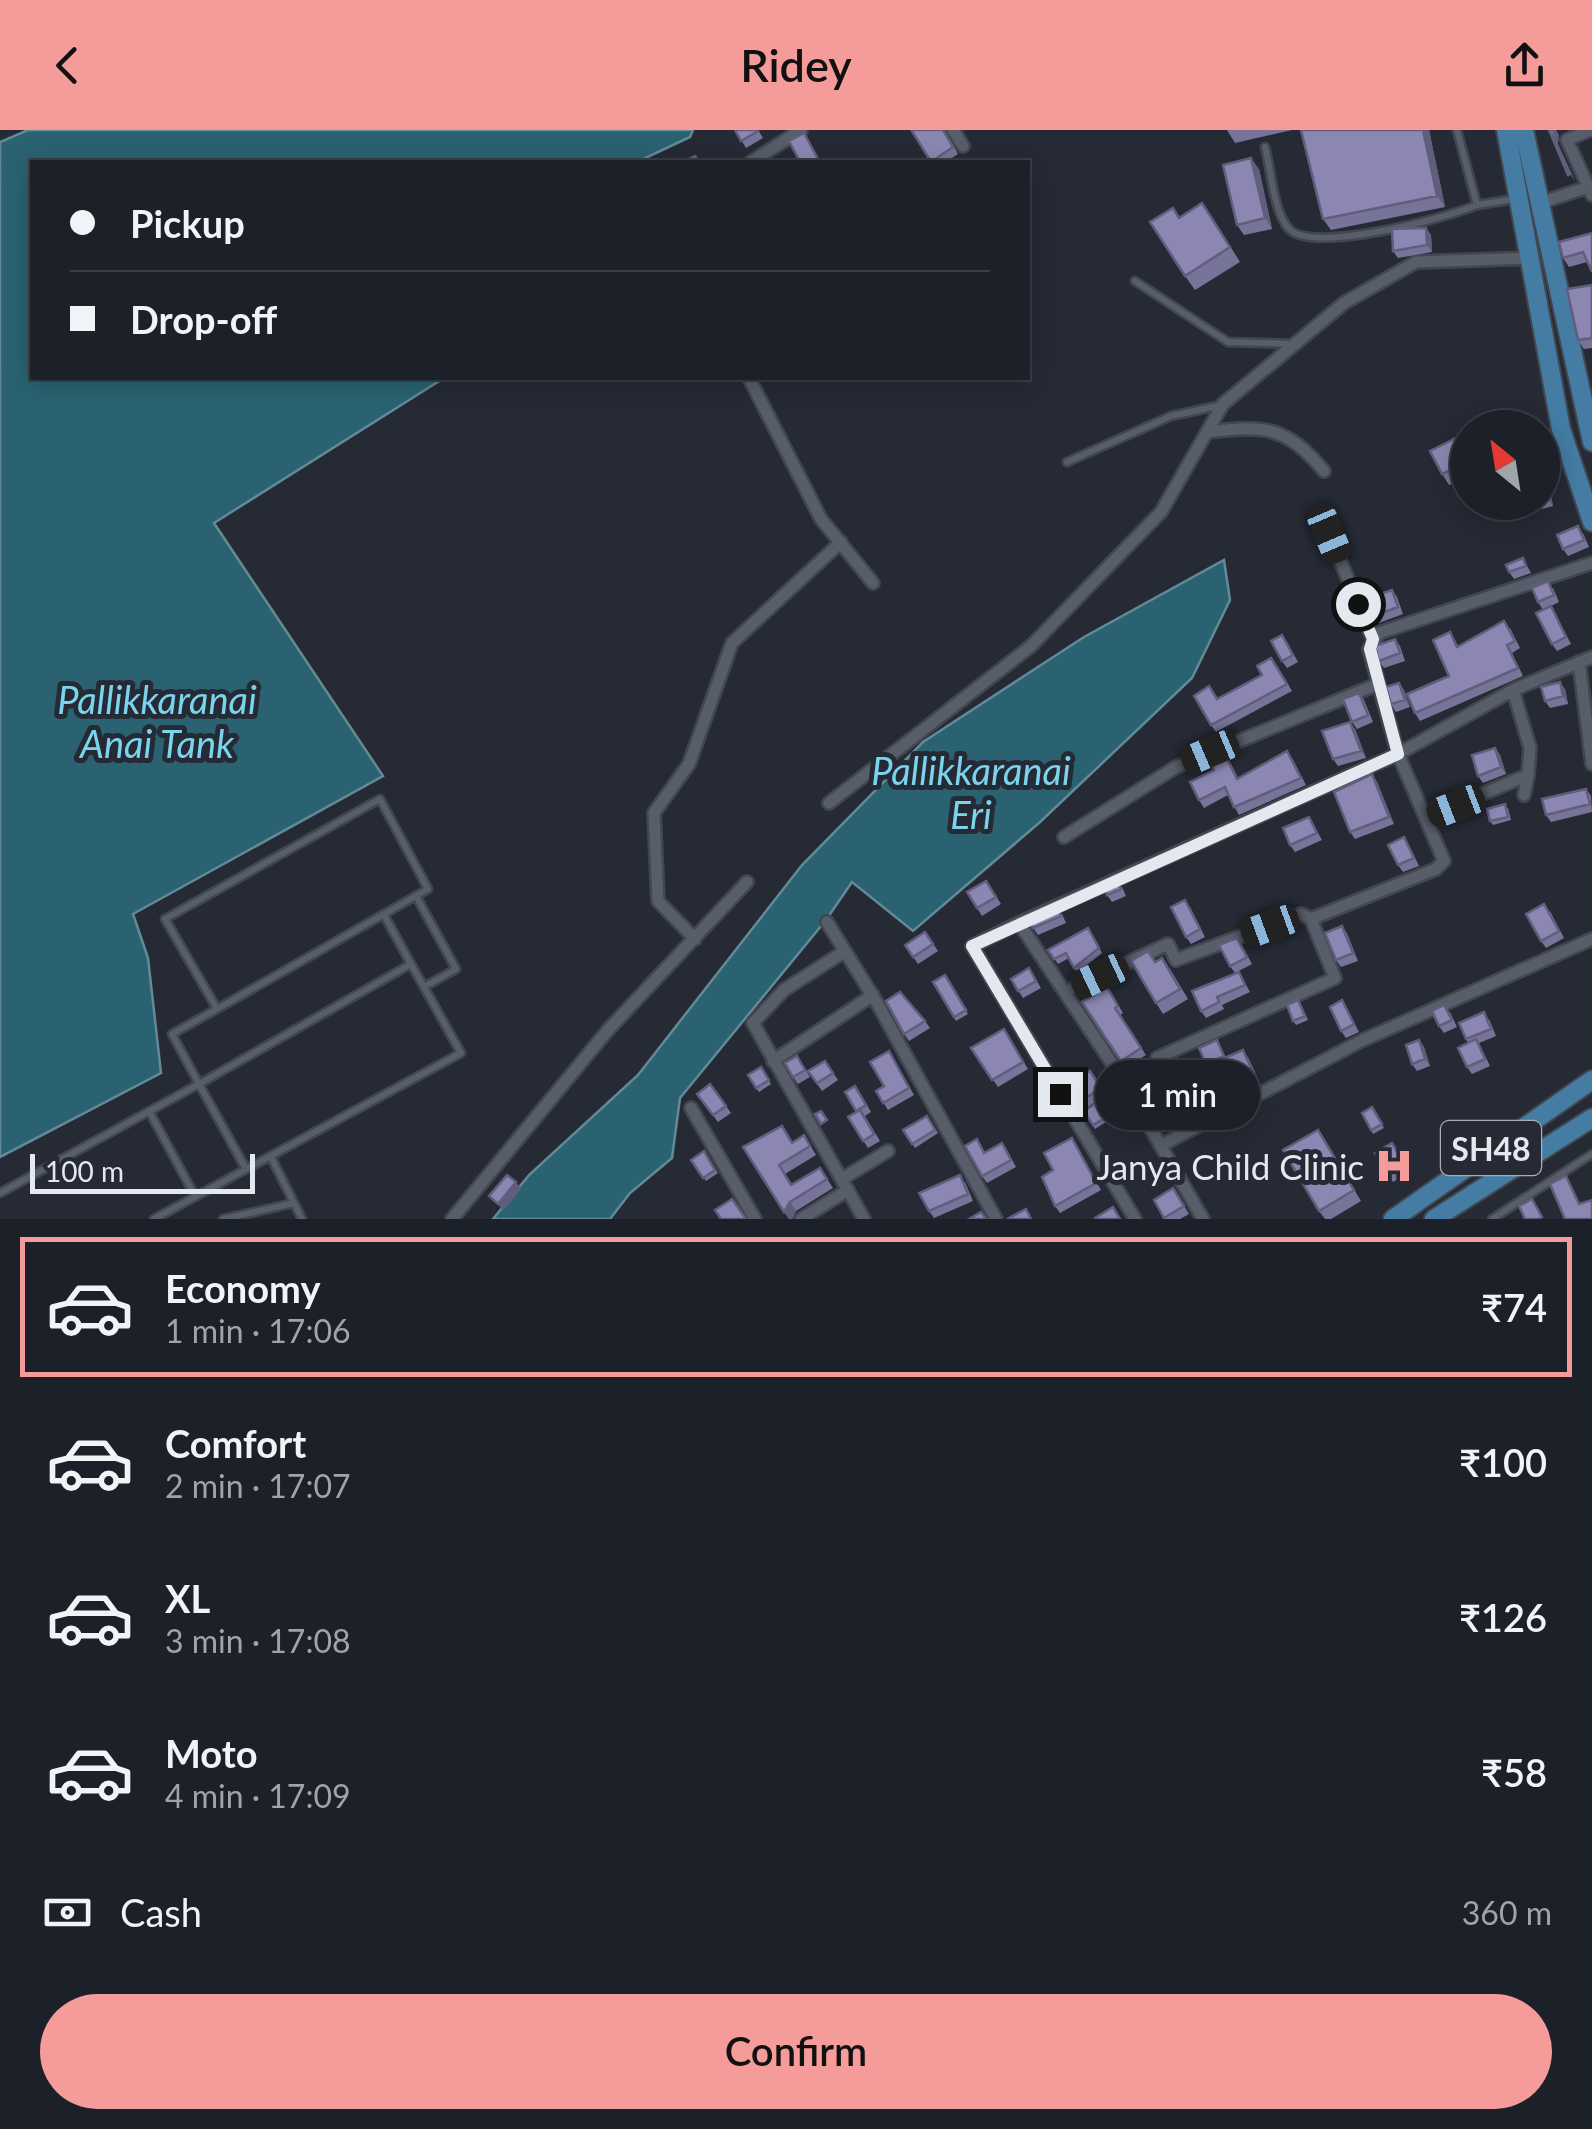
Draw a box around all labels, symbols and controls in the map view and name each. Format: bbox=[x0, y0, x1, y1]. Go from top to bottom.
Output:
icon: back bbox=[40, 38, 95, 93]
text: Ridey bbox=[740, 38, 852, 92]
icon: share bbox=[1497, 38, 1552, 93]
text: Pickup bbox=[130, 200, 245, 246]
text: Drop-off bbox=[130, 296, 277, 342]
north arrow bbox=[1450, 410, 1560, 520]
map controls bbox=[1450, 410, 1560, 520]
car bbox=[1303, 501, 1355, 567]
route start bbox=[1336, 582, 1381, 627]
water label: Pallikkaranai Anai Tank bbox=[57, 676, 257, 766]
car bbox=[1177, 726, 1243, 778]
water label: Pallikkaranai Eri bbox=[871, 747, 1071, 837]
car bbox=[1423, 781, 1489, 831]
car bbox=[1237, 902, 1303, 950]
car bbox=[1066, 950, 1134, 1002]
callout: 1 min bbox=[1095, 1059, 1260, 1129]
route end bbox=[1038, 1072, 1083, 1117]
text: 1 min bbox=[1138, 1075, 1217, 1114]
road number: SH48 bbox=[1441, 1121, 1541, 1175]
place label: Janya Child Clinic bbox=[1097, 1145, 1364, 1187]
hospital icon: Janya Child Clinic bbox=[1373, 1145, 1415, 1187]
scale bar bbox=[30, 1149, 255, 1194]
text: 100 m bbox=[45, 1154, 124, 1188]
icon: car bbox=[45, 1262, 135, 1352]
text: Economy bbox=[165, 1265, 320, 1311]
text: ₹74 bbox=[1481, 1284, 1547, 1330]
text: 1 min · 17:06 bbox=[165, 1311, 351, 1350]
icon: car bbox=[45, 1417, 135, 1507]
text: Comfort bbox=[165, 1420, 306, 1466]
text: ₹100 bbox=[1459, 1439, 1547, 1485]
text: 2 min · 17:07 bbox=[165, 1466, 351, 1505]
icon: car bbox=[45, 1572, 135, 1662]
text: XL bbox=[165, 1575, 210, 1621]
text: ₹126 bbox=[1459, 1594, 1547, 1640]
text: 3 min · 17:08 bbox=[165, 1621, 351, 1660]
icon: car bbox=[45, 1727, 135, 1817]
text: Moto bbox=[165, 1730, 258, 1776]
text: ₹58 bbox=[1481, 1749, 1547, 1795]
text: 4 min · 17:09 bbox=[165, 1776, 351, 1815]
icon: cash bbox=[40, 1885, 95, 1940]
text: Cash bbox=[120, 1889, 202, 1935]
text: 360 m bbox=[1462, 1893, 1552, 1932]
button: Confirm bbox=[40, 1994, 1552, 2109]

